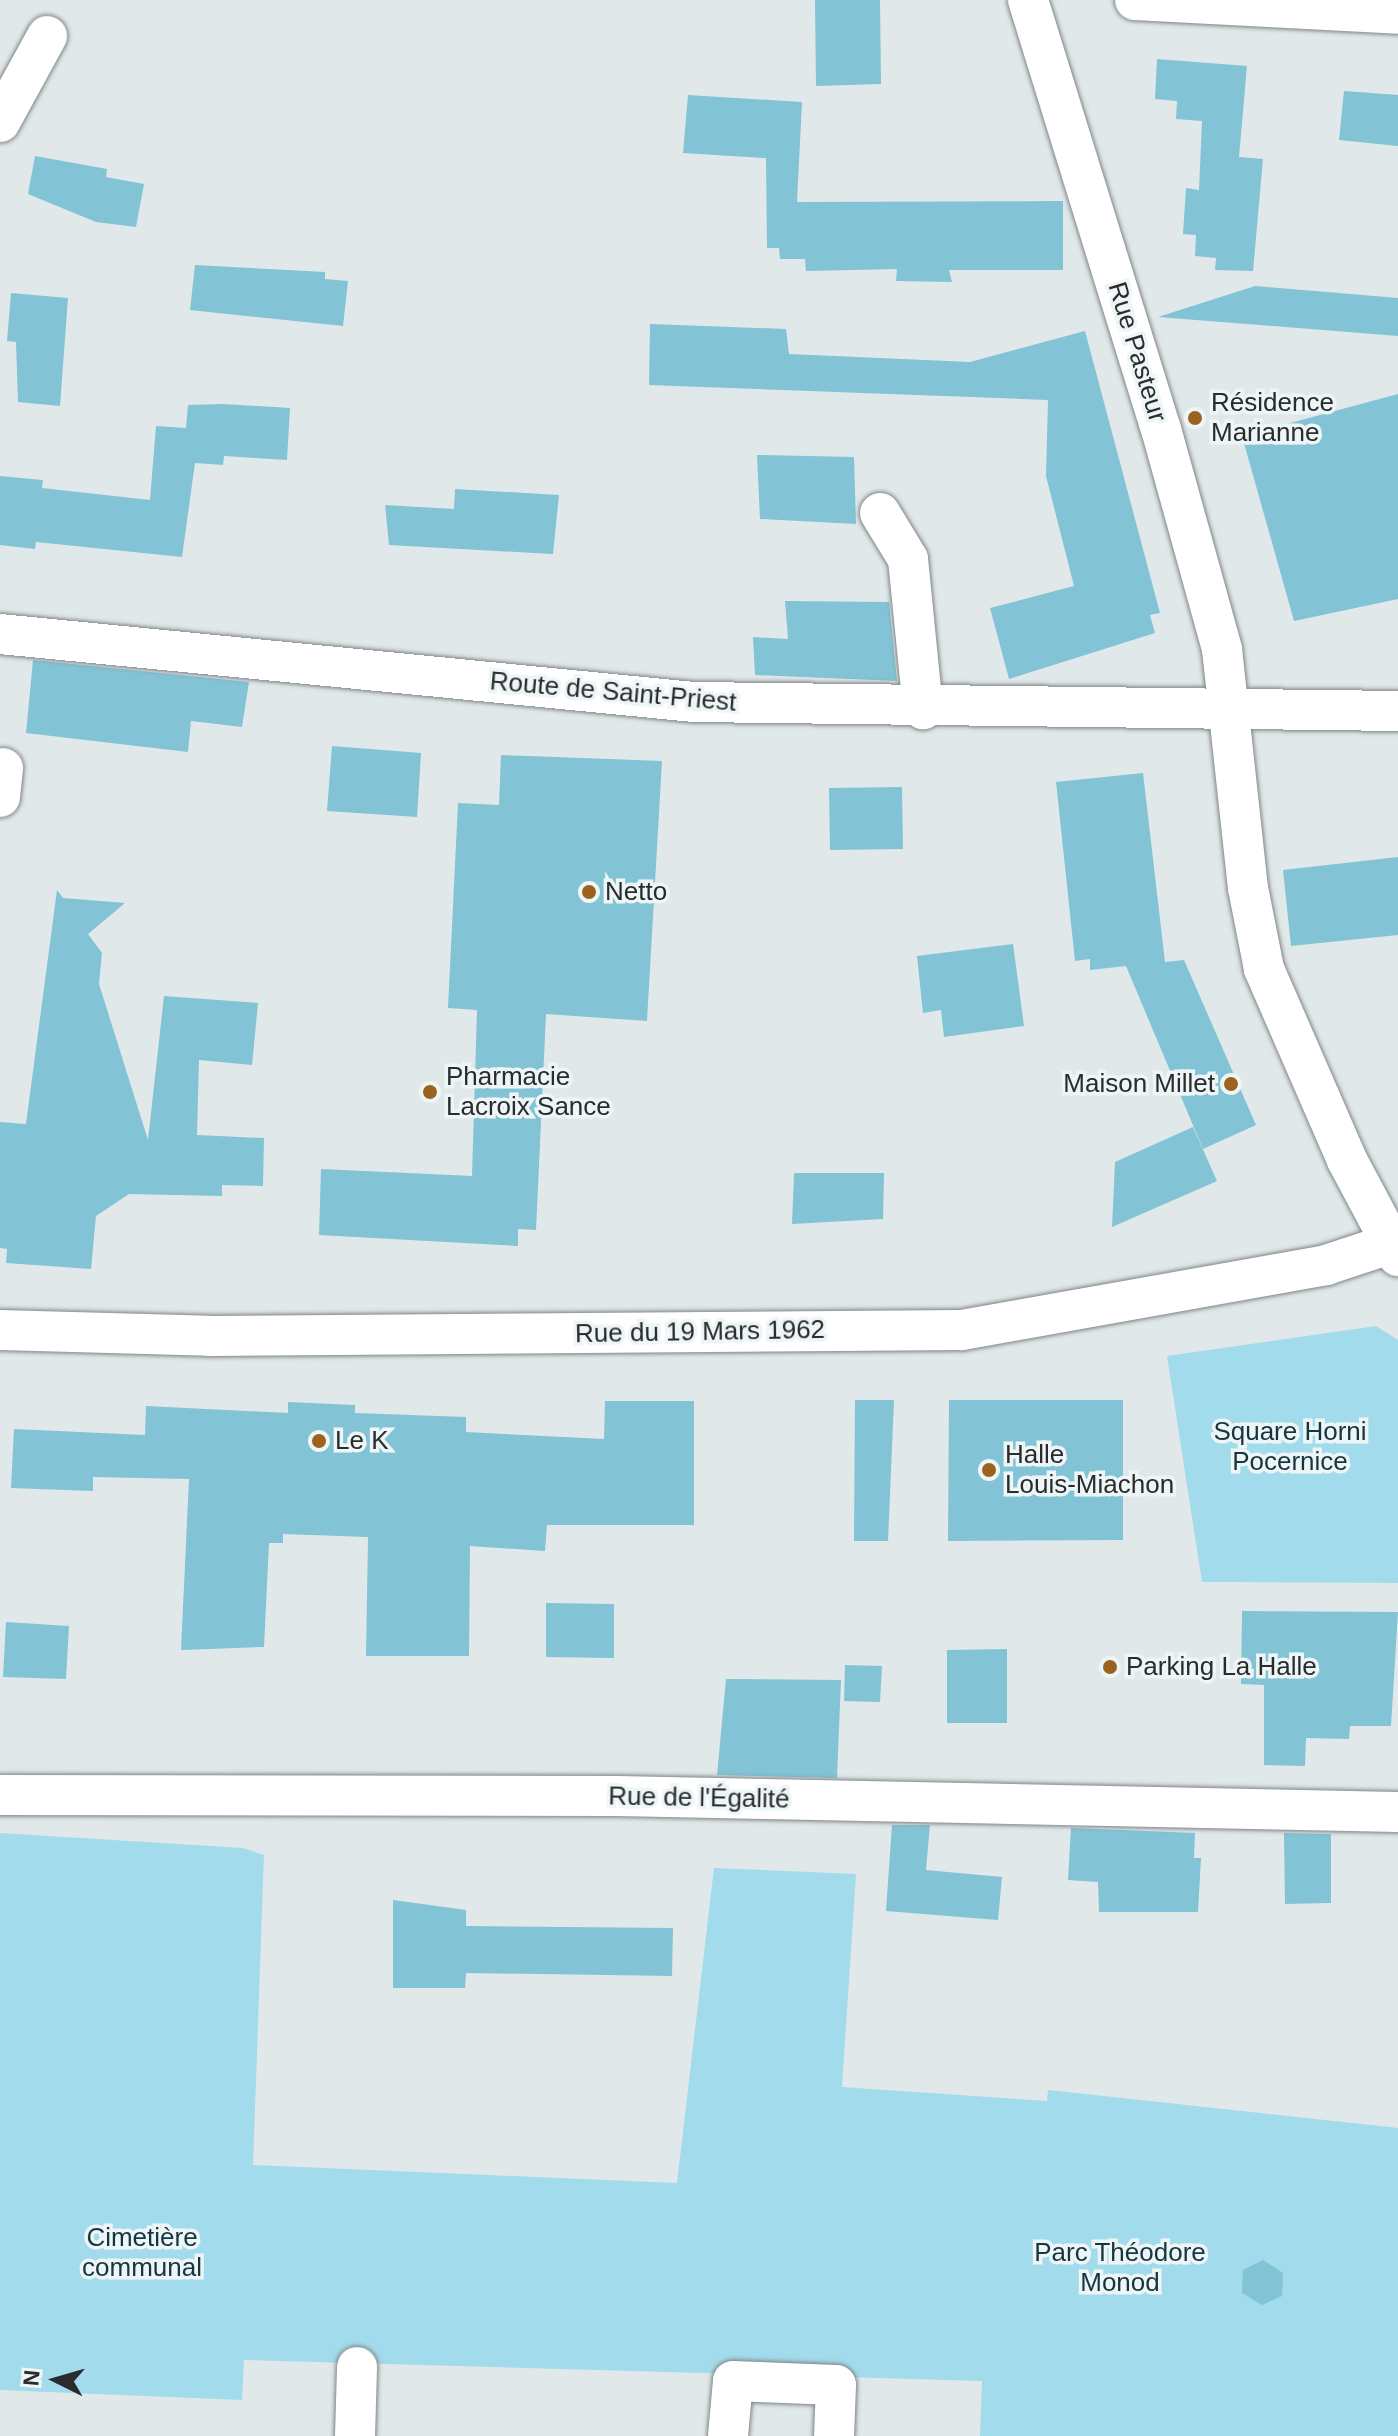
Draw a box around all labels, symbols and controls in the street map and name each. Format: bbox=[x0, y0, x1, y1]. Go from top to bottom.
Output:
street label: Rue Pasteur bbox=[1101, 278, 1173, 426]
place label: Résidence Marianne bbox=[1211, 387, 1334, 448]
marker: Résidence Marianne bbox=[1186, 409, 1204, 427]
street label: Route de Saint-Priest bbox=[489, 666, 737, 718]
place label: Netto bbox=[605, 876, 667, 908]
marker: Netto bbox=[580, 883, 598, 901]
place label: Pharmacie Lacroix Sance bbox=[446, 1061, 611, 1122]
place label: Maison Millet bbox=[1063, 1068, 1215, 1100]
marker: Maison Millet bbox=[1222, 1075, 1240, 1093]
marker: Pharmacie Lacroix Sance bbox=[421, 1083, 439, 1101]
street label: Rue du 19 Mars 1962 bbox=[575, 1314, 825, 1350]
park label: Square Horni Pocernice bbox=[1213, 1416, 1367, 1478]
place label: Le K bbox=[335, 1425, 388, 1457]
marker: Le K bbox=[310, 1432, 328, 1450]
place label: Halle Louis-Miachon bbox=[1005, 1439, 1174, 1500]
marker: Halle Louis-Miachon bbox=[980, 1461, 998, 1479]
place label: Parking La Halle bbox=[1126, 1651, 1317, 1683]
marker: Parking La Halle bbox=[1101, 1658, 1119, 1676]
street label: Rue de l'Égalité bbox=[608, 1781, 790, 1815]
park label: Cimetière communal bbox=[82, 2222, 202, 2284]
park label: Parc Théodore Monod bbox=[1034, 2237, 1206, 2298]
north arrow bbox=[16, 2340, 96, 2420]
text: N bbox=[18, 2369, 45, 2387]

